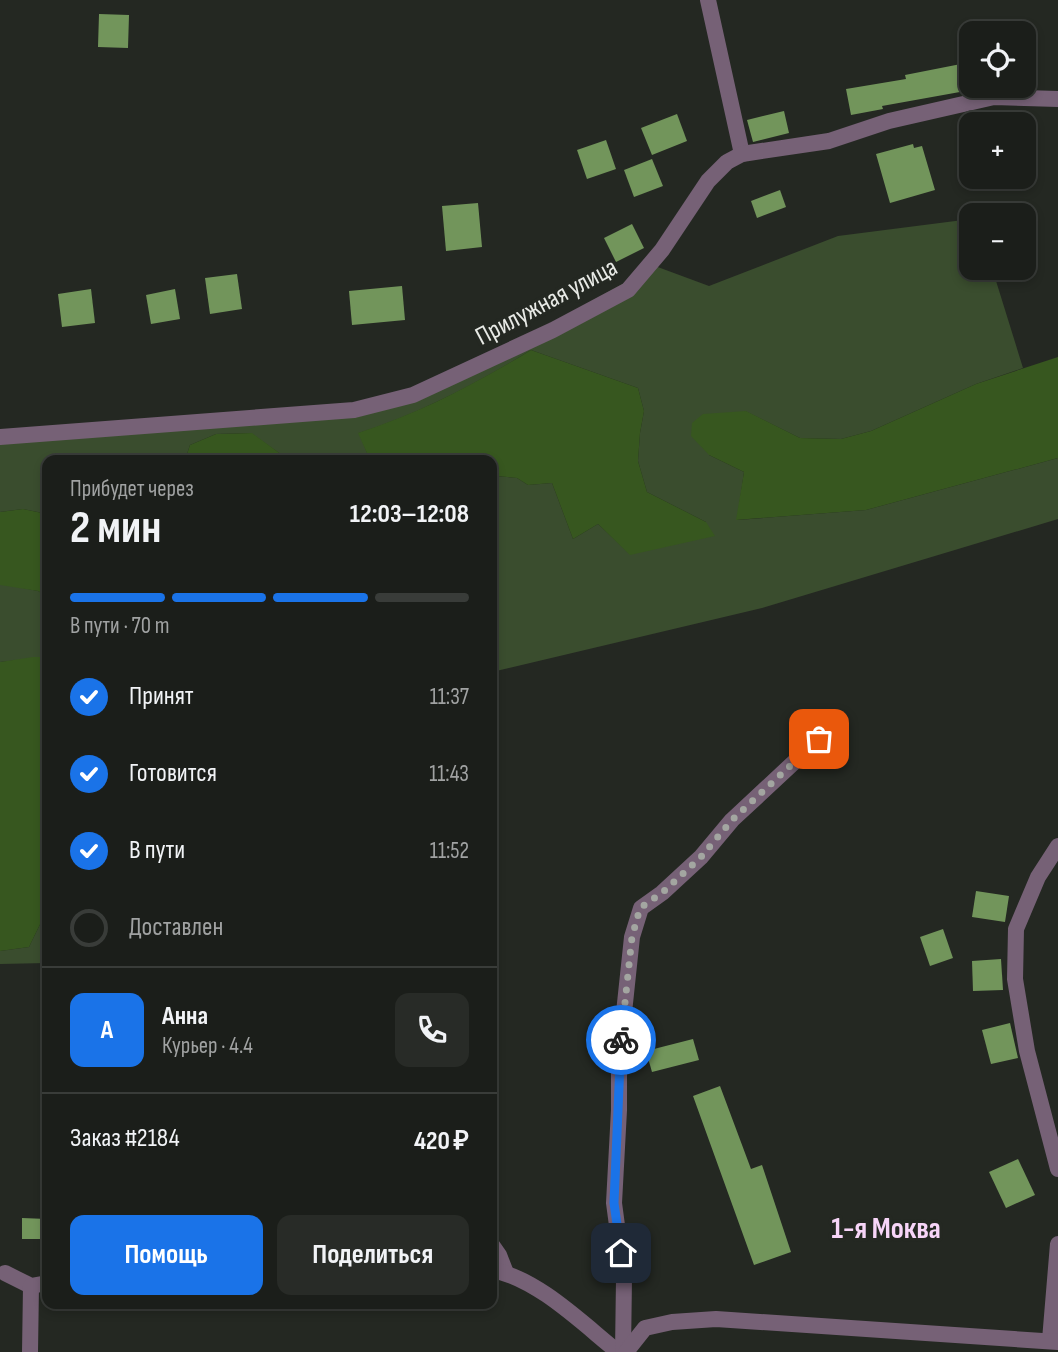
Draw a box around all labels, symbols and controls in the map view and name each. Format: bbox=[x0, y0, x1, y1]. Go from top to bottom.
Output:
map controls bbox=[959, 21, 1036, 280]
button: locate bbox=[959, 21, 1036, 98]
button: + bbox=[959, 112, 1036, 189]
button: − bbox=[959, 203, 1036, 280]
street label: Прилужная улица bbox=[470, 252, 623, 353]
text: Прибудет через bbox=[70, 475, 194, 503]
text: 12:03–12:08 bbox=[350, 499, 469, 530]
text: 2 мин bbox=[70, 501, 161, 556]
text: В пути · 70 m bbox=[70, 612, 169, 640]
icon: check bbox=[70, 678, 108, 716]
text: Принят bbox=[129, 681, 194, 712]
text: 11:37 bbox=[430, 683, 469, 711]
pin bbox=[789, 709, 849, 769]
icon: bag bbox=[800, 720, 838, 758]
icon: check bbox=[70, 755, 108, 793]
text: Готовится bbox=[129, 758, 217, 789]
text: 11:43 bbox=[429, 760, 469, 788]
icon: check bbox=[70, 832, 108, 870]
text: В пути bbox=[129, 835, 185, 866]
text: 11:52 bbox=[430, 837, 469, 865]
text: Доставлен bbox=[129, 912, 223, 943]
button: phone bbox=[395, 993, 469, 1067]
text: Анна bbox=[162, 1001, 208, 1032]
courier bbox=[586, 1005, 656, 1075]
text: А bbox=[101, 1015, 113, 1046]
icon: bike bbox=[602, 1021, 640, 1059]
text: Курьер · 4.4 bbox=[162, 1032, 253, 1060]
text: Заказ #2184 bbox=[70, 1123, 180, 1154]
text: 420 ₽ bbox=[414, 1126, 469, 1157]
district label: 1-я Моква bbox=[831, 1211, 941, 1247]
button: Помощь bbox=[70, 1215, 263, 1295]
button: Поделиться bbox=[277, 1215, 469, 1295]
pin bbox=[591, 1223, 651, 1283]
icon: home bbox=[602, 1234, 640, 1272]

